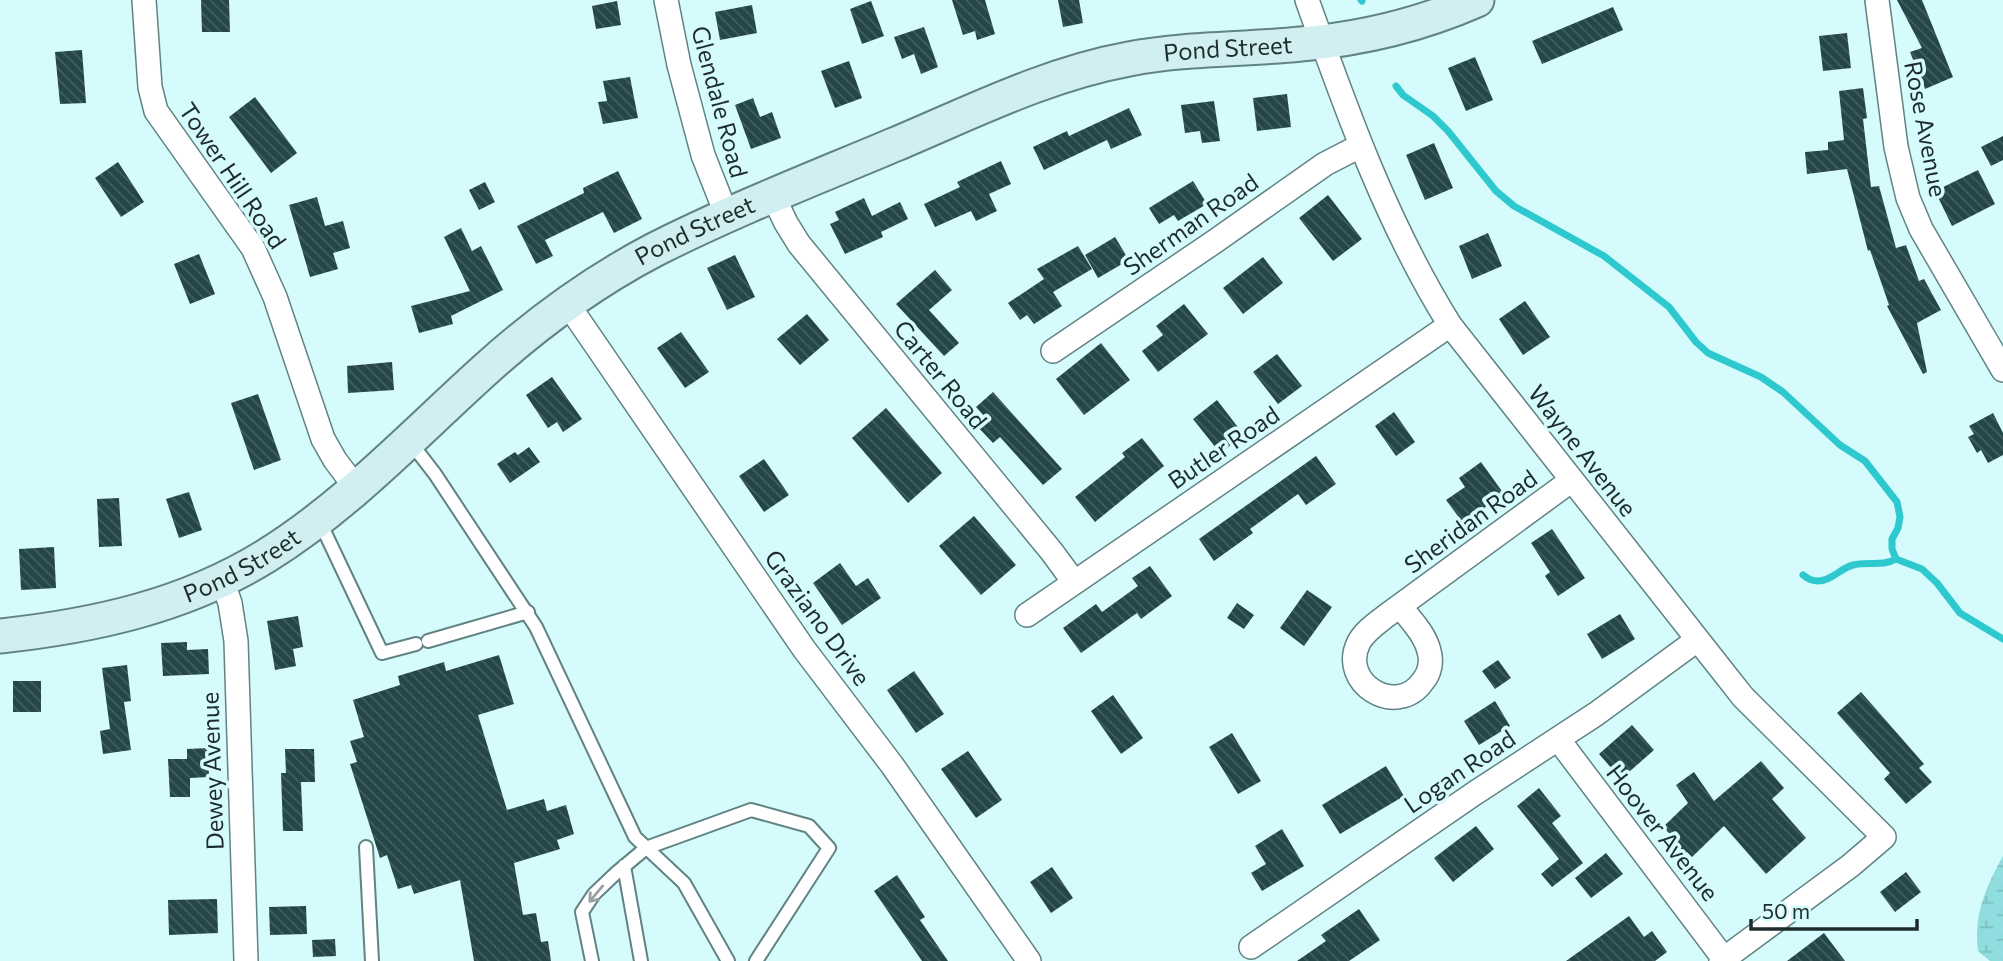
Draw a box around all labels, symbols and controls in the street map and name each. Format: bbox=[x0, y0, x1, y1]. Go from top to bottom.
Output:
street label: Glendale Road bbox=[686, 23, 755, 181]
street label: Pond Street bbox=[1162, 29, 1294, 67]
street label: Rose Avenue bbox=[1899, 58, 1954, 199]
street label: Tower Hill Road bbox=[174, 97, 293, 254]
street label: Sherman Road bbox=[1117, 167, 1263, 281]
street label: Pond Street bbox=[629, 189, 759, 271]
street label: Carter Road bbox=[889, 314, 994, 434]
street label: Wayne Avenue bbox=[1523, 379, 1644, 522]
street label: Butler Road bbox=[1162, 399, 1284, 494]
street label: Sheridan Road bbox=[1398, 463, 1542, 579]
street label: Pond Street bbox=[179, 521, 306, 608]
street label: Graziano Drive bbox=[759, 544, 877, 691]
street label: Dewey Avenue bbox=[194, 691, 229, 851]
street label: Logan Road bbox=[1398, 723, 1520, 819]
street label: Hoover Avenue bbox=[1601, 758, 1725, 906]
one-way arrow bbox=[588, 885, 604, 903]
scale bar bbox=[1751, 888, 1917, 932]
text: 50 m bbox=[1762, 898, 1810, 923]

